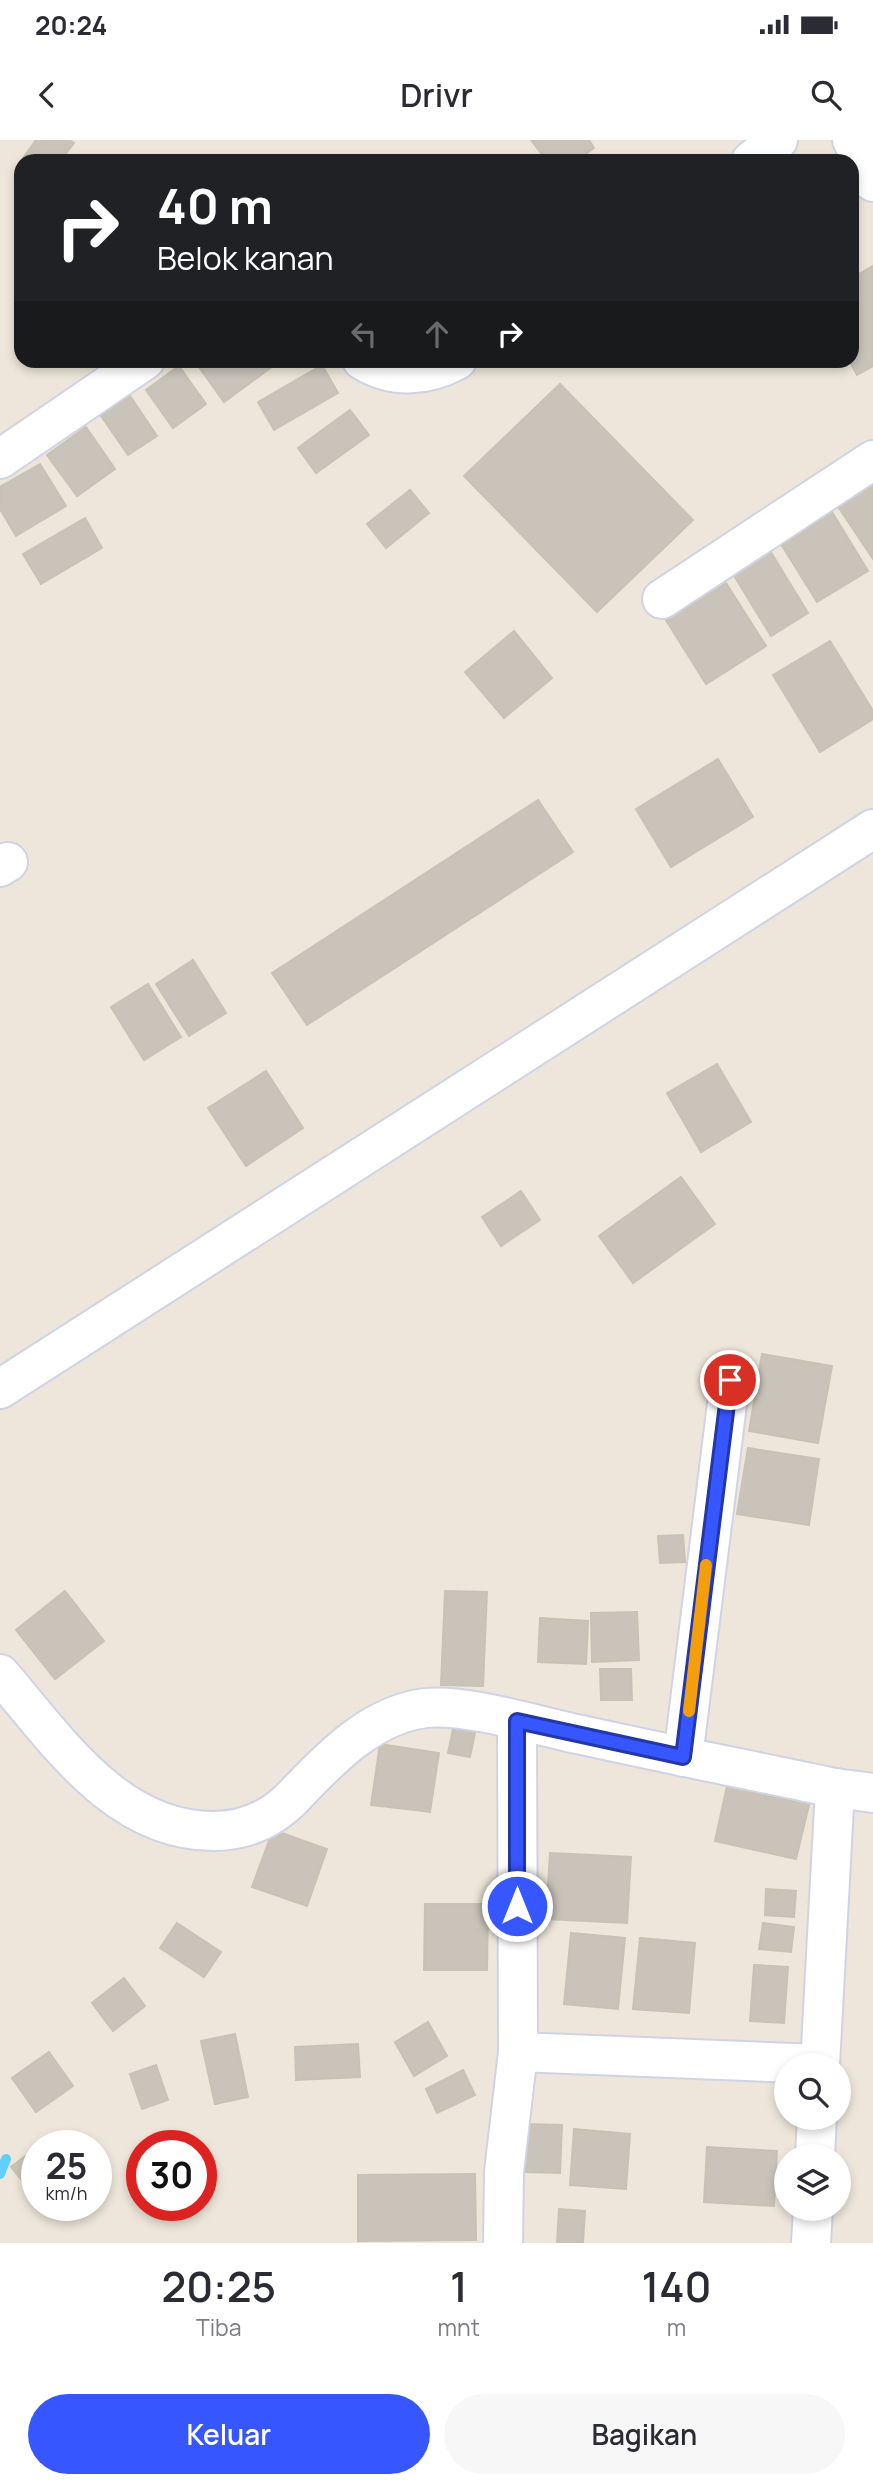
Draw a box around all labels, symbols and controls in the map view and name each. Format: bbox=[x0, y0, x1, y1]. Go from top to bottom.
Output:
text: 20:24 bbox=[35, 7, 107, 43]
text: Drivr bbox=[400, 73, 473, 117]
icon: back bbox=[28, 76, 66, 114]
icon: search bbox=[807, 76, 845, 114]
text: 40 m bbox=[157, 172, 273, 239]
icon: right bbox=[42, 182, 133, 273]
text: Belok kanan bbox=[157, 236, 333, 280]
icon: left bbox=[345, 315, 383, 353]
icon: ahead bbox=[418, 315, 456, 353]
icon: right bbox=[491, 315, 529, 353]
pin bbox=[700, 1350, 760, 1410]
icon: arrive bbox=[711, 1361, 749, 1399]
position arrow bbox=[480, 1869, 554, 1943]
map controls bbox=[774, 2053, 851, 2221]
button: search bbox=[774, 2053, 851, 2130]
speed limit sign: 30 bbox=[126, 2130, 217, 2221]
text: 25 bbox=[46, 2142, 87, 2190]
button: layers bbox=[774, 2144, 851, 2221]
text: km/h bbox=[46, 2181, 87, 2205]
text: 20:25 bbox=[162, 2257, 276, 2315]
text: 1 bbox=[450, 2257, 468, 2315]
text: 140 bbox=[641, 2257, 711, 2315]
text: Tiba bbox=[196, 2311, 242, 2343]
text: mnt bbox=[438, 2311, 480, 2343]
text: m bbox=[667, 2311, 686, 2343]
button: Keluar bbox=[28, 2394, 430, 2474]
button: Bagikan bbox=[444, 2394, 845, 2474]

